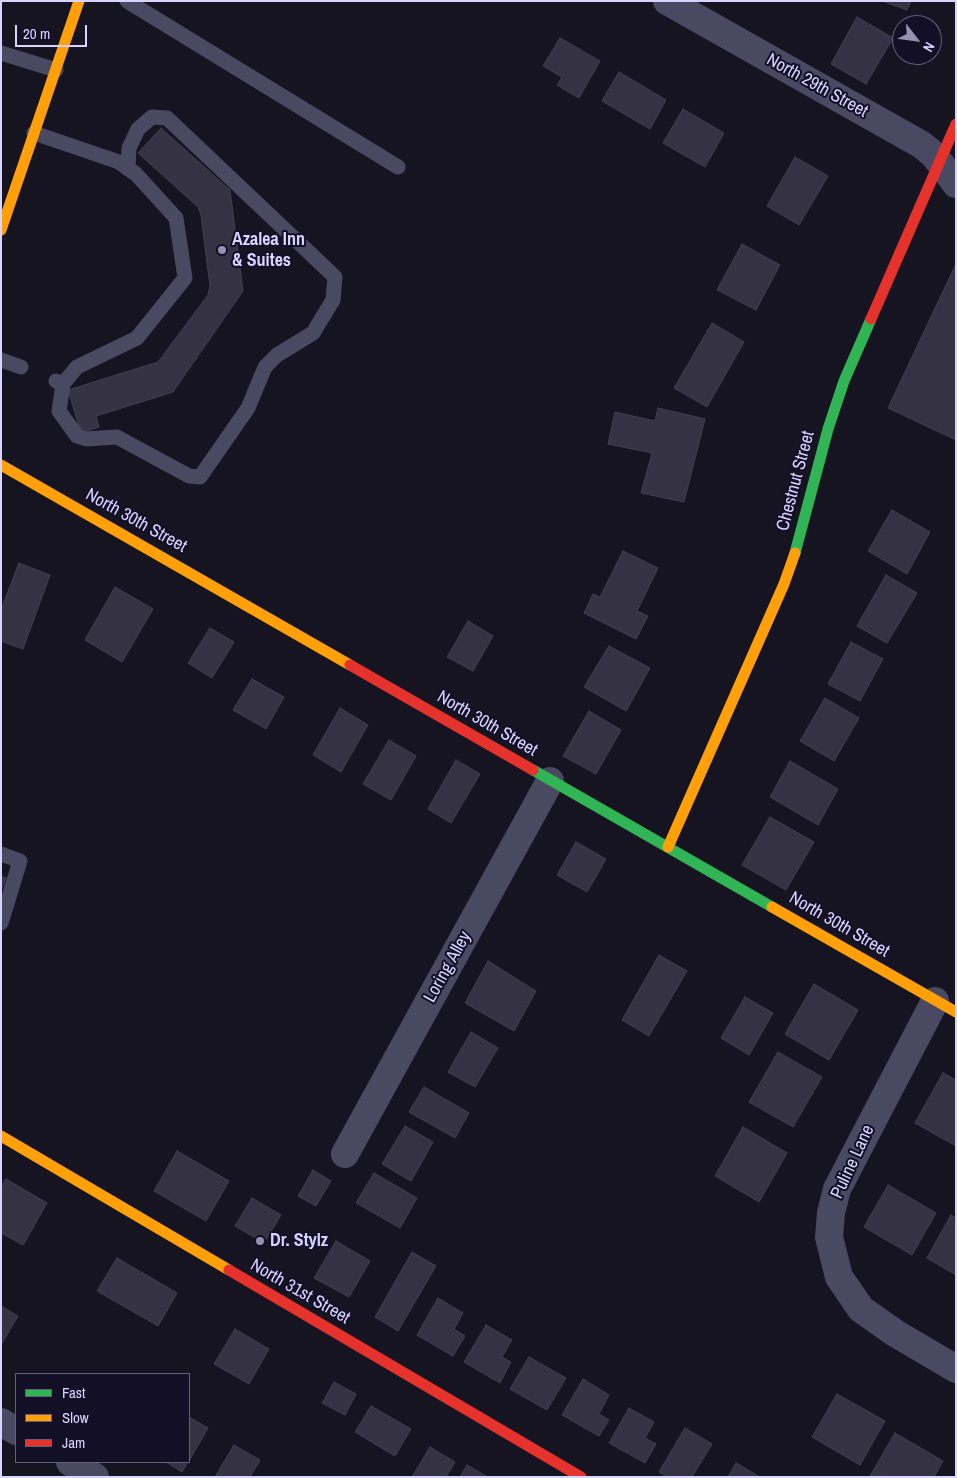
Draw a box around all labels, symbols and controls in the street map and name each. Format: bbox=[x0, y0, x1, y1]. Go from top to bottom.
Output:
scale bar bbox=[18, 15, 90, 47]
north arrow bbox=[892, 15, 942, 65]
text: 20 m bbox=[23, 23, 50, 44]
text: N bbox=[919, 39, 939, 55]
street label: North 29th Street bbox=[763, 49, 871, 123]
place label: Azalea Inn & Suites bbox=[232, 229, 305, 272]
marker: Azalea Inn & Suites bbox=[216, 244, 228, 256]
street label: Chestnut Street bbox=[772, 429, 820, 533]
street label: North 30th Street bbox=[82, 484, 190, 558]
street label: North 30th Street bbox=[433, 687, 541, 761]
street label: North 30th Street bbox=[785, 888, 893, 962]
street label: Loring Alley bbox=[420, 928, 476, 1006]
street label: Puline Lane bbox=[827, 1122, 879, 1202]
place label: Dr. Stylz bbox=[270, 1230, 328, 1252]
marker: Dr. Stylz bbox=[254, 1235, 266, 1247]
street label: North 31st Street bbox=[246, 1255, 354, 1329]
legend bbox=[15, 1373, 190, 1463]
text: Fast bbox=[62, 1382, 85, 1403]
text: Slow bbox=[62, 1407, 89, 1428]
text: Jam bbox=[62, 1432, 85, 1453]

